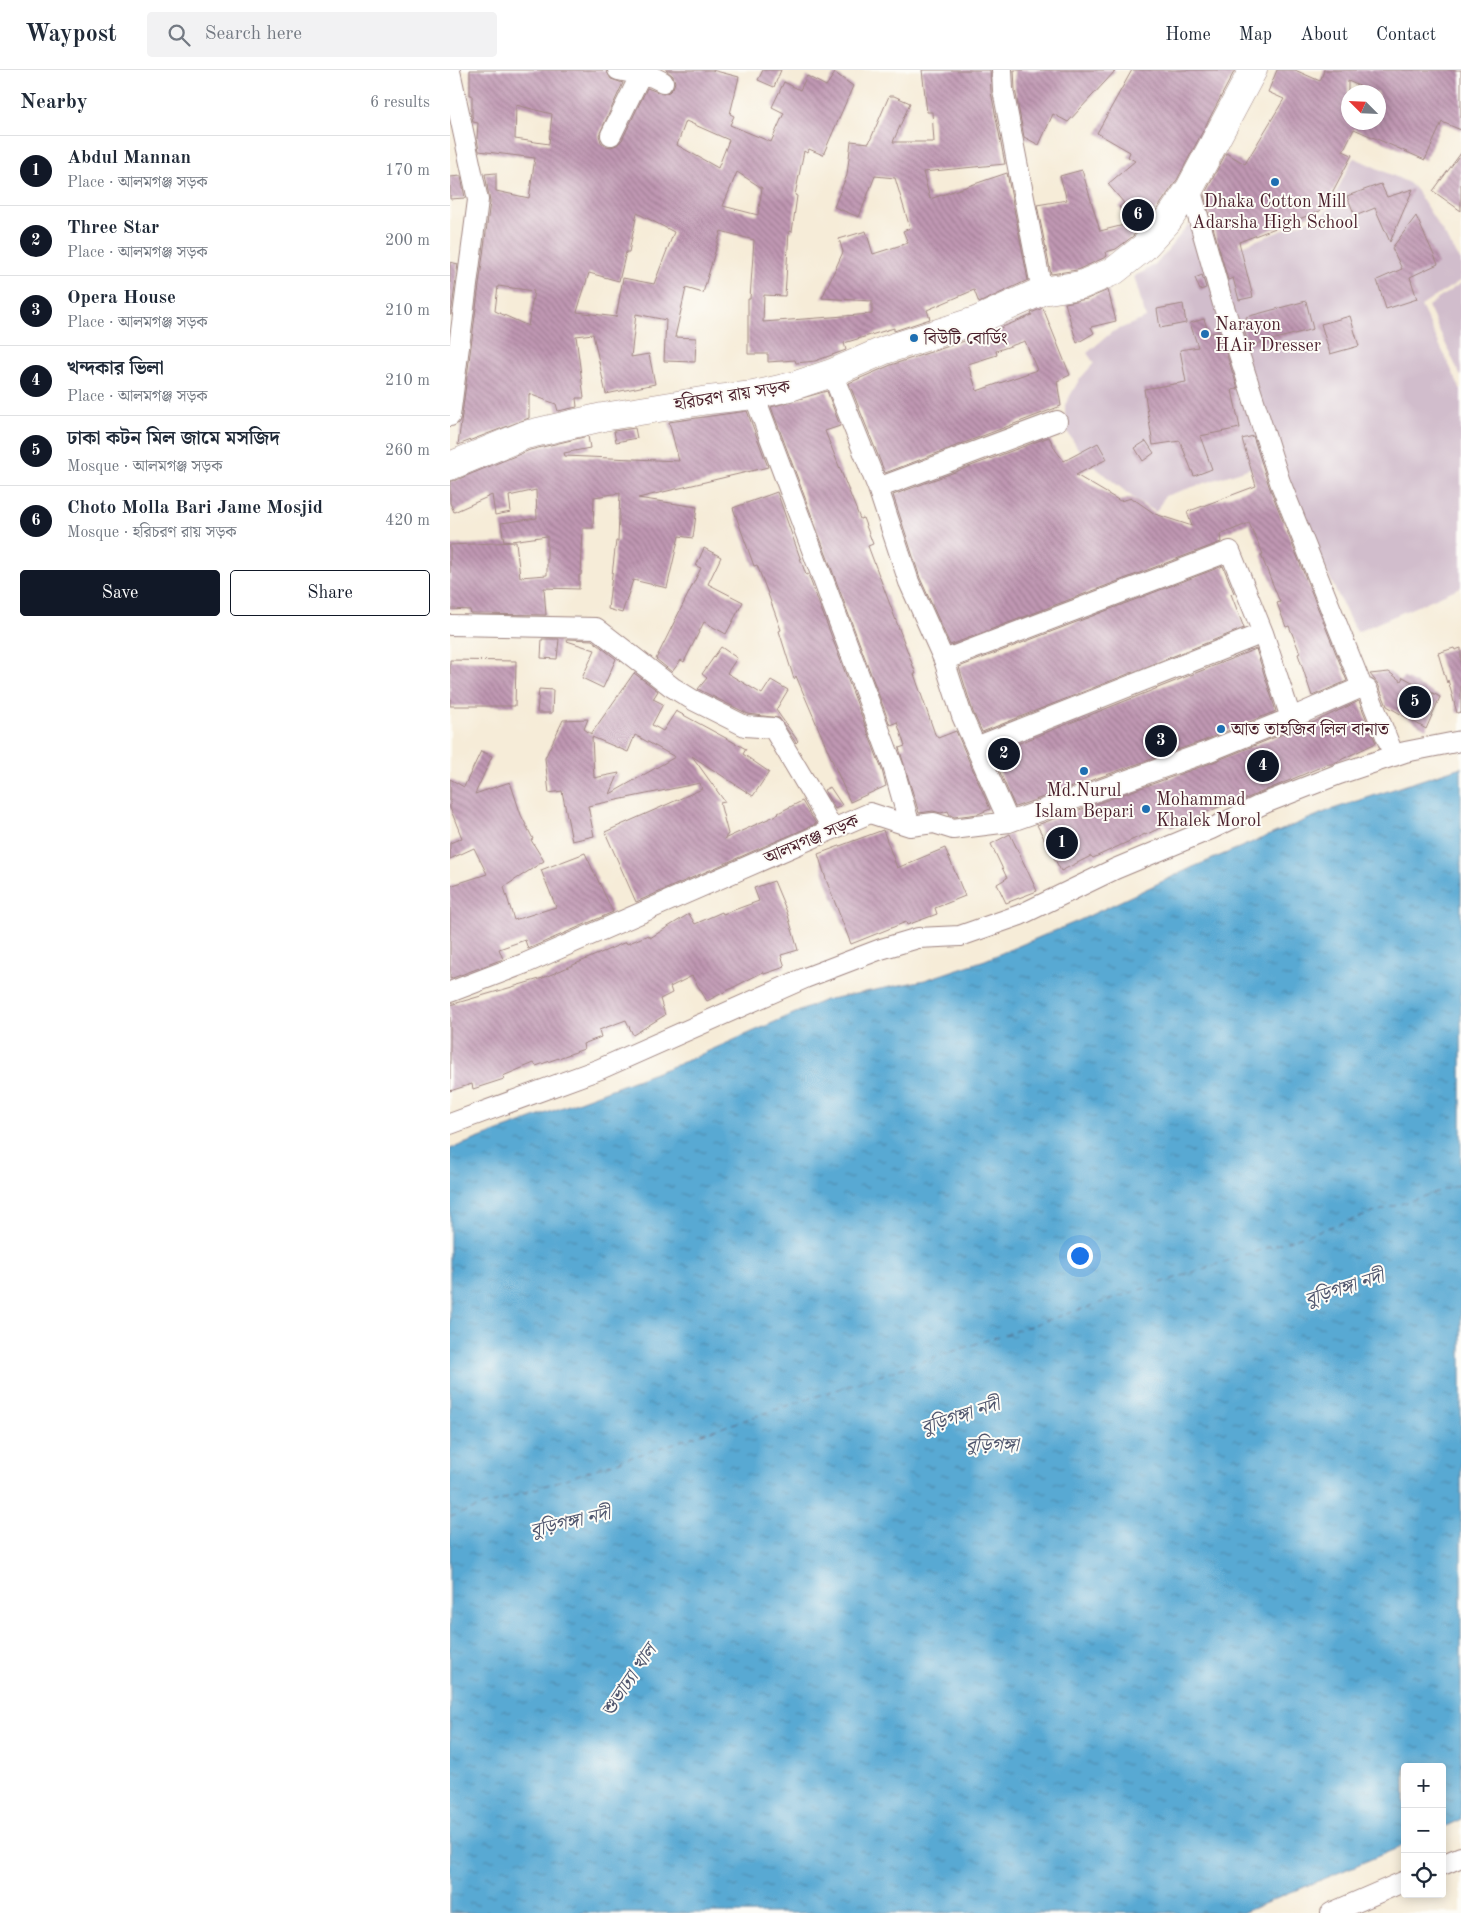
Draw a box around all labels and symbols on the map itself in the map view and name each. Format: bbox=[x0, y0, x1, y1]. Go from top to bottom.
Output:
north arrow bbox=[1341, 85, 1386, 130]
marker: Dhaka Cotton Mill Adarsha High School bbox=[1269, 176, 1281, 188]
place label: Dhaka Cotton Mill Adarsha High School bbox=[1192, 193, 1358, 232]
pin: 6 bbox=[1122, 196, 1154, 234]
place label: Narayon HAir Dresser bbox=[1215, 316, 1322, 355]
place label: বিউটি বোর্ডিং bbox=[923, 327, 1008, 348]
marker: Narayon HAir Dresser bbox=[1199, 328, 1211, 340]
marker: বিউটি বোর্ডিং bbox=[908, 332, 920, 344]
street label: হরিচরণ রায় সড়ক bbox=[672, 376, 793, 414]
pin: 5 bbox=[1399, 683, 1431, 721]
place label: আত তাহজিব লিল বানাত bbox=[1230, 719, 1390, 739]
pin: 3 bbox=[1145, 722, 1177, 760]
marker: আত তাহজিব লিল বানাত bbox=[1215, 723, 1227, 735]
pin: 2 bbox=[988, 735, 1020, 773]
pin: 4 bbox=[1247, 747, 1279, 785]
marker: Md.Nurul Islam Bepari bbox=[1078, 765, 1090, 777]
place label: Md.Nurul Islam Bepari bbox=[1034, 782, 1134, 821]
place label: Mohammad Khalek Morol bbox=[1156, 791, 1261, 830]
marker: Mohammad Khalek Morol bbox=[1140, 803, 1152, 815]
street label: আলমগঞ্জ সড়ক bbox=[760, 811, 863, 868]
pin: 1 bbox=[1046, 824, 1078, 862]
your location bbox=[1067, 1243, 1093, 1269]
water label: বুড়িগঙ্গা নদী bbox=[1302, 1263, 1389, 1311]
water label: বুড়িগঙ্গা নদী bbox=[918, 1391, 1005, 1439]
water label: বুড়িগঙ্গা bbox=[966, 1433, 1021, 1456]
water label: বুড়িগঙ্গা নদী bbox=[528, 1501, 615, 1542]
water label: শুভাঢ্যা খাল bbox=[599, 1639, 663, 1721]

